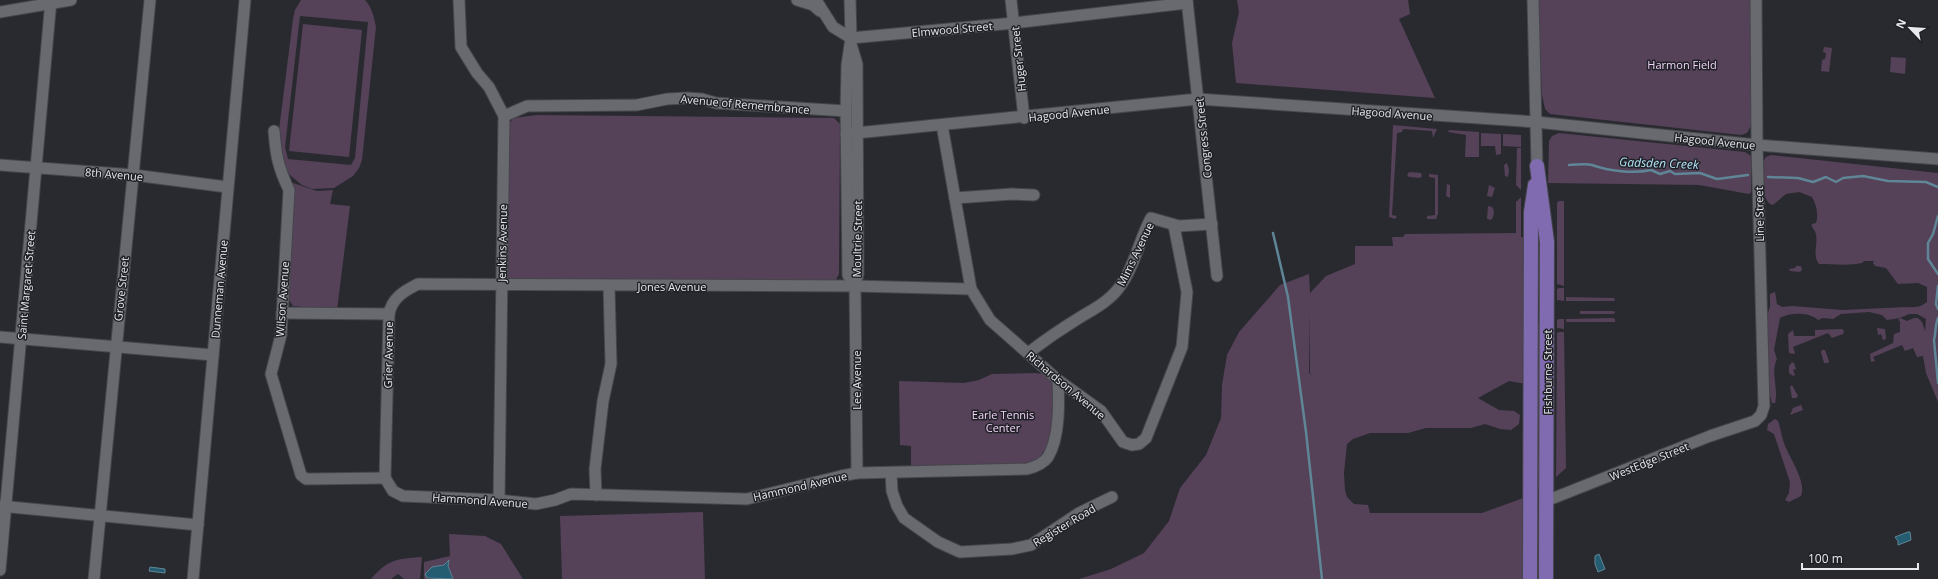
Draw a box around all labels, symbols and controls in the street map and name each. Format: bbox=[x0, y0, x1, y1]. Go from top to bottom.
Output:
north arrow bbox=[1890, 8, 1930, 48]
text: N bbox=[1892, 16, 1909, 31]
street label: Elmwood Street bbox=[911, 18, 993, 40]
street label: Huger Street bbox=[1007, 26, 1029, 92]
park label: Harmon Field bbox=[1647, 57, 1717, 72]
street label: Avenue of Remembrance bbox=[680, 91, 810, 117]
street label: Congress Street bbox=[1191, 97, 1215, 179]
street label: Hagood Avenue bbox=[1028, 101, 1110, 125]
street label: Hagood Avenue bbox=[1351, 103, 1433, 123]
street label: Hagood Avenue bbox=[1674, 129, 1756, 153]
water label: Gadsden Creek bbox=[1619, 153, 1700, 173]
street label: 8th Avenue bbox=[84, 164, 144, 184]
street label: Line Street bbox=[1751, 186, 1767, 242]
street label: Moultrie Street bbox=[849, 200, 865, 278]
street label: Jenkins Avenue bbox=[494, 204, 510, 283]
street label: Mims Avenue bbox=[1113, 220, 1157, 288]
street label: Saint Margaret Street bbox=[14, 230, 38, 340]
street label: Dunneman Avenue bbox=[207, 239, 231, 339]
street label: Grove Street bbox=[110, 256, 132, 322]
street label: Wilson Avenue bbox=[272, 261, 292, 337]
street label: Jones Avenue bbox=[637, 279, 706, 294]
street label: Grier Avenue bbox=[380, 321, 396, 389]
street label: Fishburne Street bbox=[1540, 329, 1555, 414]
street label: Richardson Avenue bbox=[1023, 348, 1109, 422]
street label: Lee Avenue bbox=[849, 350, 864, 410]
park label: Earle Tennis Center bbox=[972, 407, 1034, 435]
street label: WestEdge Street bbox=[1607, 438, 1691, 484]
street label: Hammond Avenue bbox=[752, 468, 848, 504]
street label: Hammond Avenue bbox=[432, 489, 528, 511]
street label: Register Road bbox=[1030, 500, 1098, 550]
scale bar bbox=[1802, 545, 1918, 571]
text: 100 m bbox=[1808, 550, 1843, 567]

